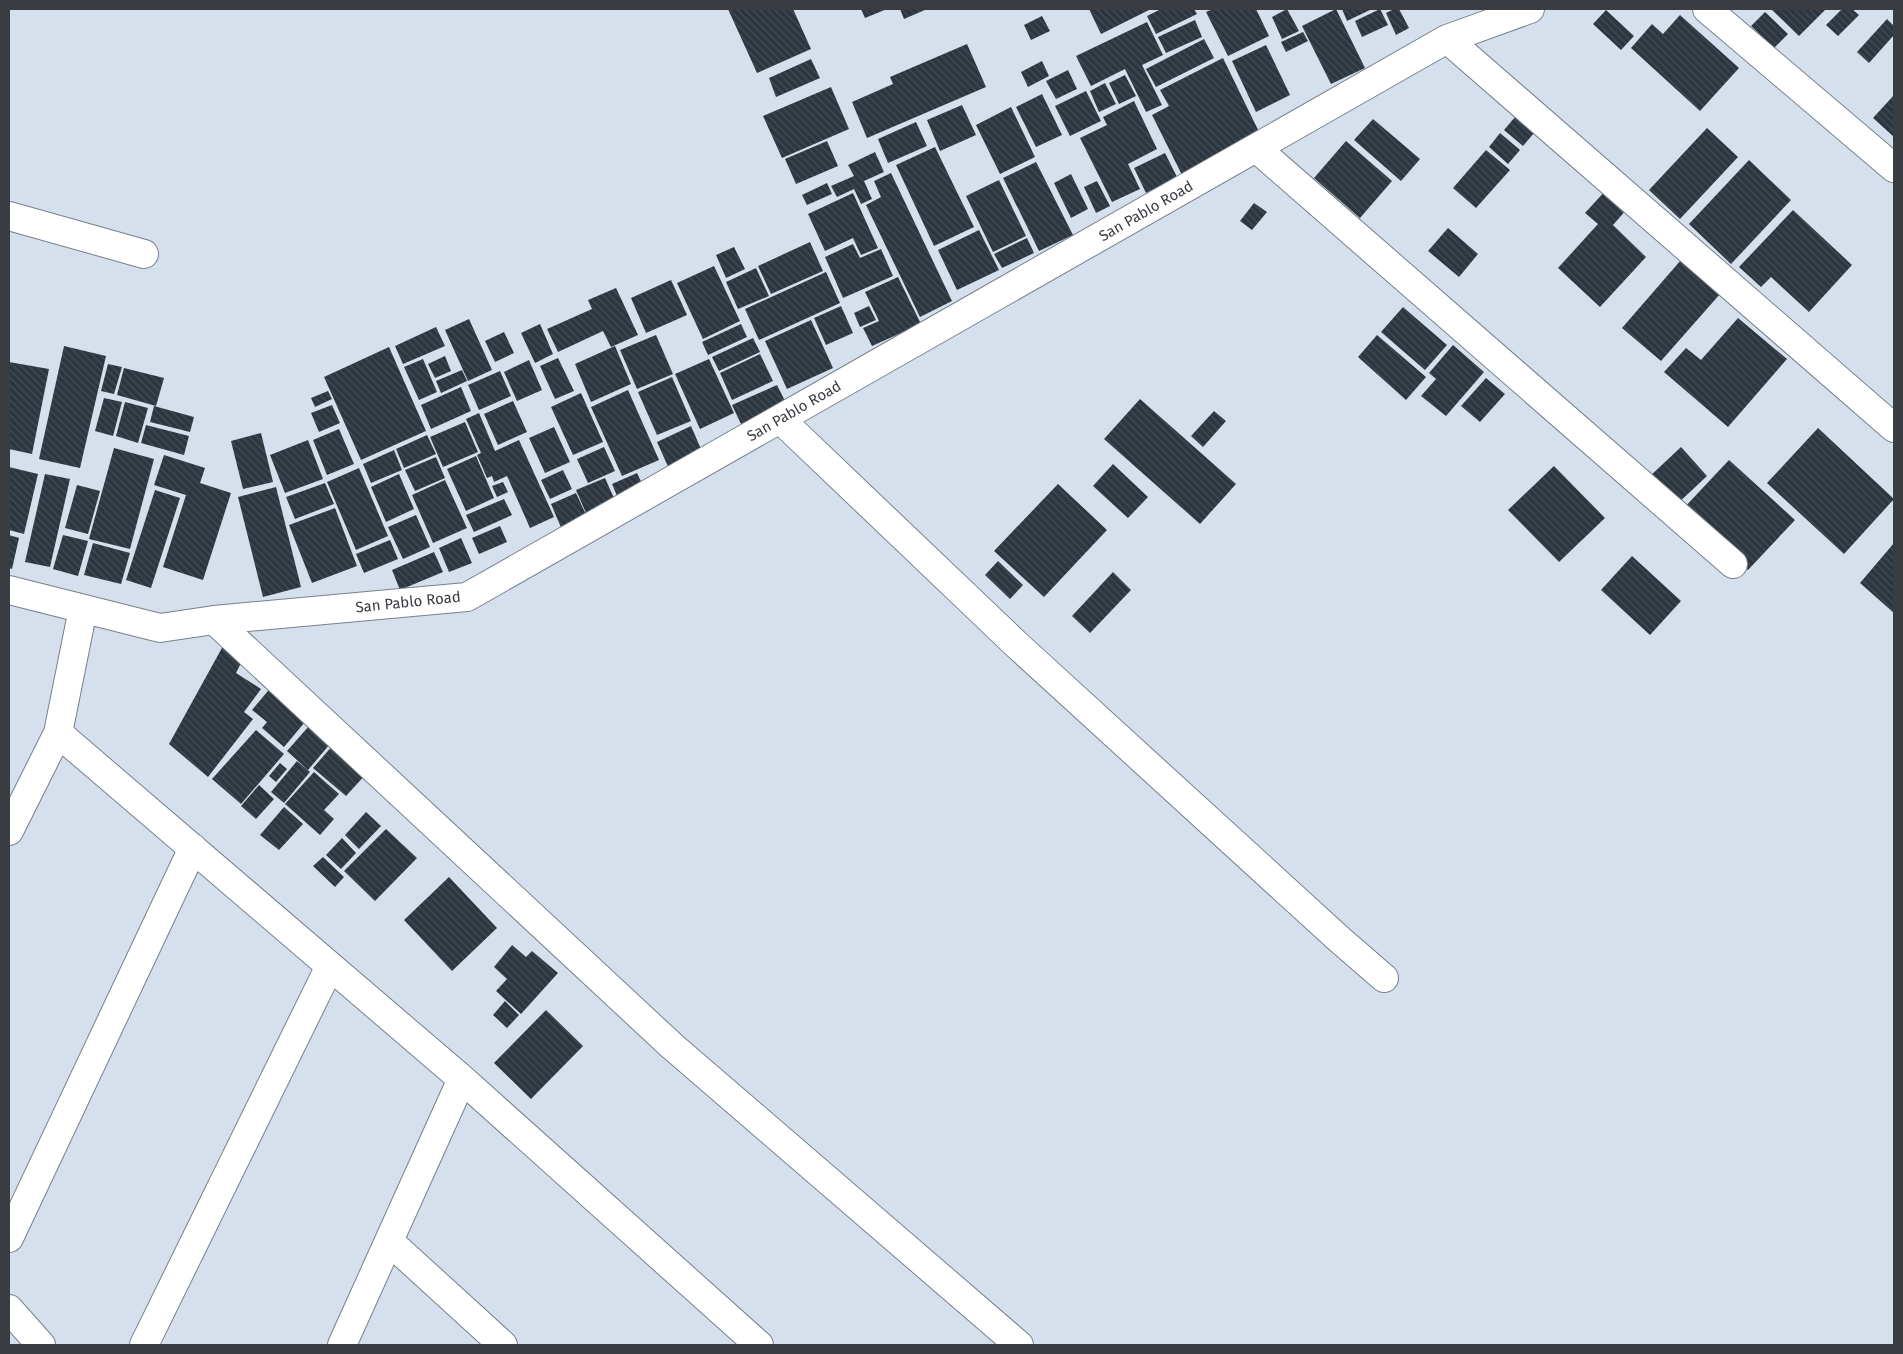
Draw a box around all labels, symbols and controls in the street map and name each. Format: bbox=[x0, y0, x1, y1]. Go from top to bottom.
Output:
street label: San Pablo Road bbox=[1096, 177, 1196, 245]
street label: San Pablo Road bbox=[744, 377, 844, 445]
street label: San Pablo Road bbox=[354, 588, 462, 616]

